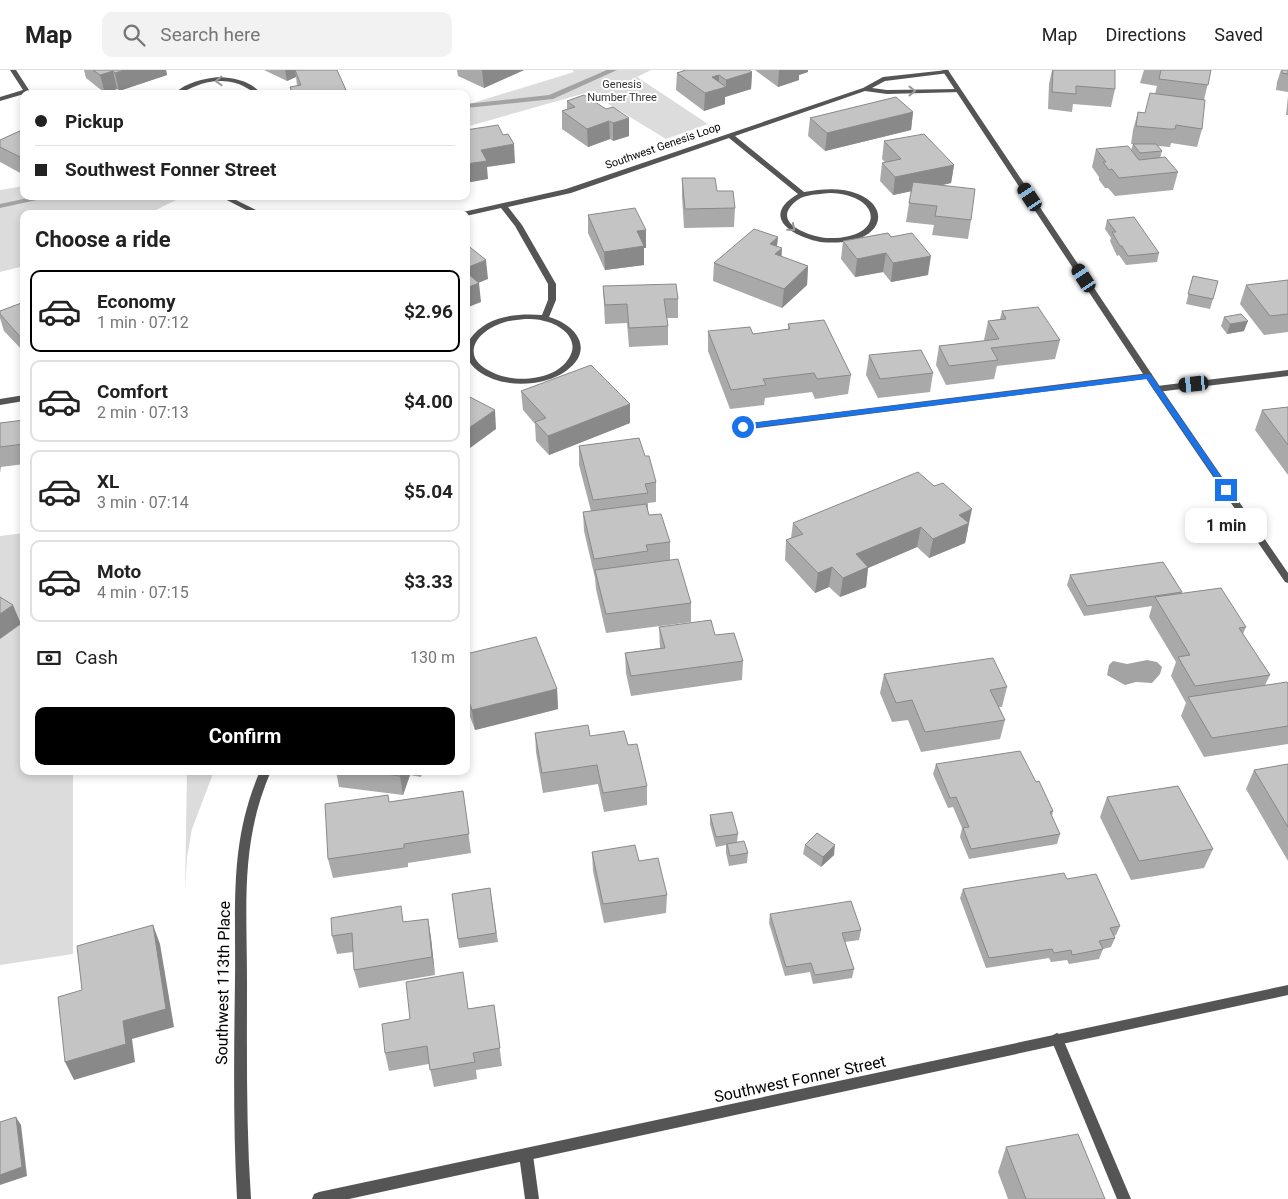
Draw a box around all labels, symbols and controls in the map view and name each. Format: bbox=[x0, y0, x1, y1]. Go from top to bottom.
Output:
search box bbox=[102, 12, 452, 57]
text: Map bbox=[25, 21, 72, 49]
icon: search bbox=[120, 21, 148, 49]
text: Search here bbox=[160, 23, 260, 46]
text: Map bbox=[1042, 24, 1077, 45]
text: Directions bbox=[1105, 24, 1186, 45]
text: Saved bbox=[1214, 24, 1263, 45]
one-way arrow bbox=[215, 75, 223, 86]
park label: Genesis Number Three bbox=[587, 78, 657, 104]
one-way arrow bbox=[908, 86, 916, 96]
text: Pickup bbox=[65, 110, 124, 133]
street label: Southwest Genesis Loop bbox=[604, 120, 722, 172]
text: Southwest Fonner Street bbox=[65, 158, 276, 181]
car bbox=[1015, 180, 1044, 214]
one-way arrow bbox=[787, 222, 796, 231]
text: Choose a ride bbox=[35, 227, 171, 252]
car bbox=[1069, 261, 1098, 295]
icon: car bbox=[37, 289, 82, 334]
text: Economy bbox=[97, 290, 176, 313]
text: $2.96 bbox=[404, 300, 453, 323]
text: 1 min · 07:12 bbox=[97, 313, 189, 332]
car bbox=[1178, 375, 1209, 393]
icon: car bbox=[37, 379, 82, 424]
text: Comfort bbox=[97, 380, 168, 403]
text: $4.00 bbox=[404, 390, 453, 413]
text: 2 min · 07:13 bbox=[97, 403, 189, 422]
route start bbox=[732, 416, 754, 438]
icon: car bbox=[37, 469, 82, 514]
text: XL bbox=[97, 470, 119, 493]
route end bbox=[1215, 479, 1237, 501]
text: $5.04 bbox=[404, 480, 453, 503]
text: 3 min · 07:14 bbox=[97, 493, 189, 512]
callout: 1 min bbox=[1185, 508, 1267, 542]
text: 1 min bbox=[1206, 516, 1246, 535]
icon: car bbox=[37, 559, 82, 604]
text: Moto bbox=[97, 560, 141, 583]
text: $3.33 bbox=[404, 570, 453, 593]
text: 4 min · 07:15 bbox=[97, 583, 189, 602]
icon: cash bbox=[35, 644, 63, 672]
text: Cash bbox=[75, 646, 118, 669]
text: 130 m bbox=[410, 648, 455, 667]
button: Confirm bbox=[35, 707, 455, 765]
street label: Southwest 113th Place bbox=[212, 901, 234, 1065]
street label: Southwest Fonner Street bbox=[712, 1052, 888, 1106]

